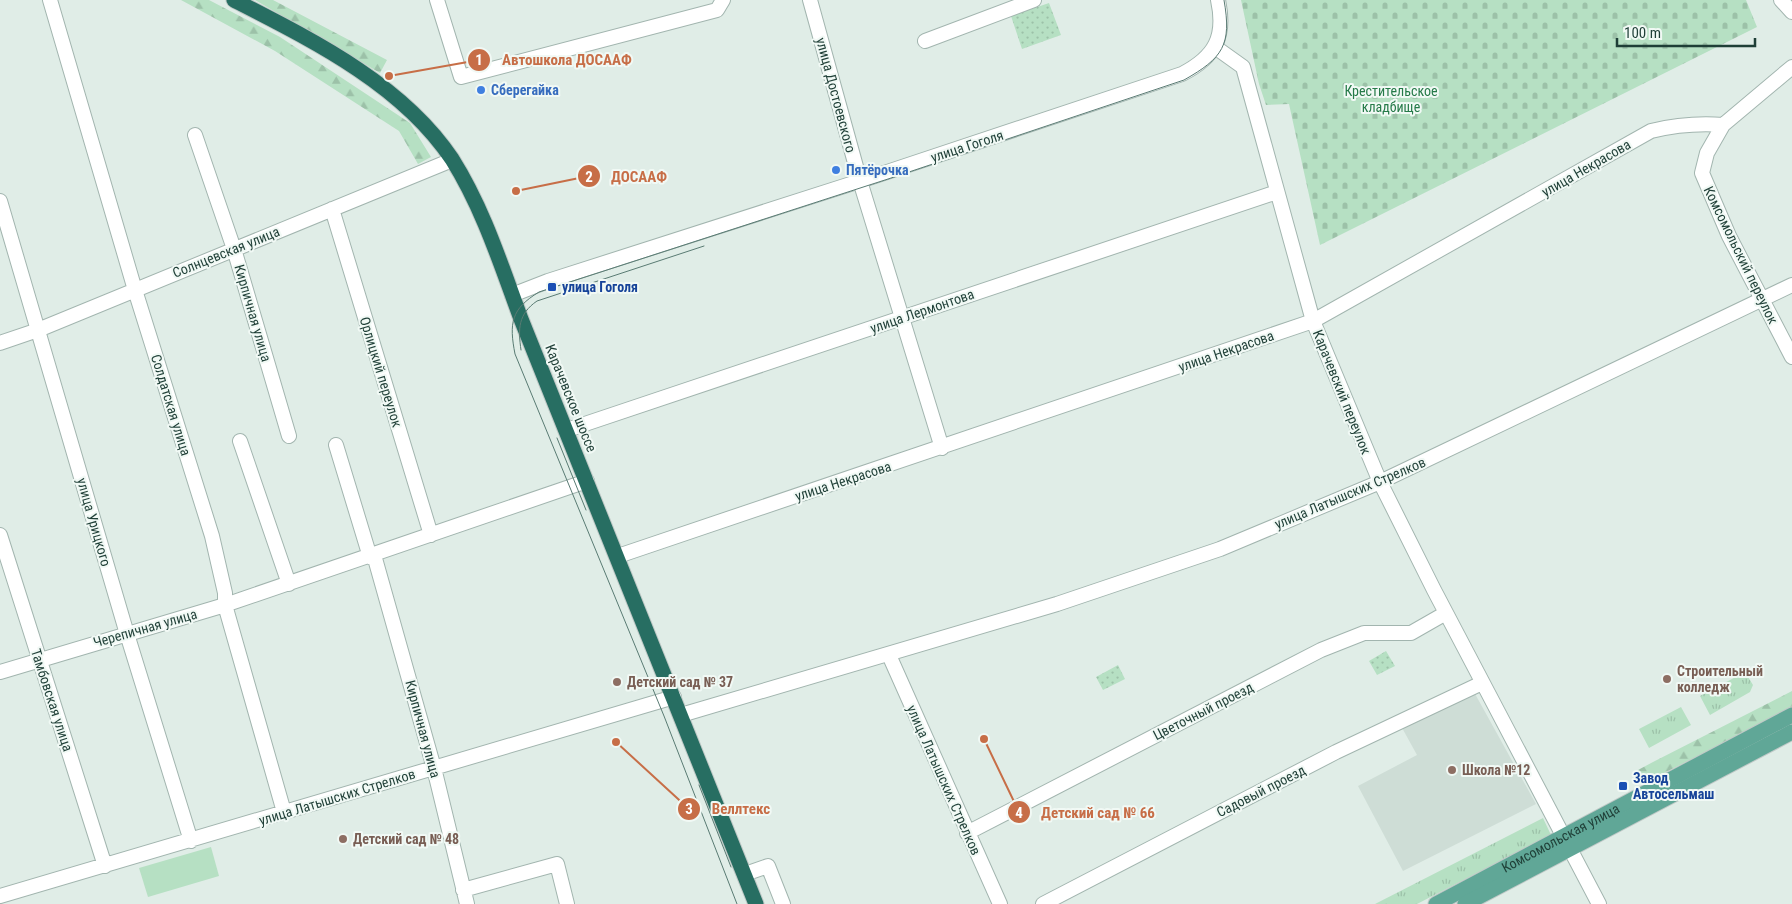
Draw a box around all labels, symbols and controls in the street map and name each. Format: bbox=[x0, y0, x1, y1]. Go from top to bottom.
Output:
scale bar bbox=[1617, 15, 1754, 47]
text: 100 m bbox=[1624, 24, 1661, 42]
street label: улица Достоевского bbox=[813, 36, 859, 154]
callout: Автошкола ДОСААФ bbox=[467, 45, 642, 75]
text: 1 bbox=[475, 51, 483, 69]
text: Автошкола ДОСААФ bbox=[502, 51, 632, 69]
place label: Сберегайка bbox=[491, 82, 559, 98]
park label: Крестительское кладбище bbox=[1344, 83, 1438, 115]
marker: Сберегайка bbox=[475, 84, 487, 96]
street label: улица Гоголя bbox=[929, 127, 1005, 165]
street label: улица Некрасова bbox=[1539, 136, 1633, 200]
callout: ДОСААФ bbox=[576, 161, 677, 191]
place label: Пятёрочка bbox=[846, 162, 909, 178]
marker: Пятёрочка bbox=[830, 164, 842, 176]
text: 2 bbox=[585, 168, 593, 186]
text: ДОСААФ bbox=[611, 168, 667, 186]
street label: Комсомольский переулок bbox=[1701, 184, 1781, 327]
street label: Солнцевская улица bbox=[170, 223, 282, 281]
street label: Кирпичная улица bbox=[231, 263, 275, 363]
place label: улица Гоголя bbox=[562, 279, 638, 295]
marker: улица Гоголя bbox=[546, 281, 558, 293]
street label: улица Лермонтова bbox=[868, 286, 976, 336]
street label: Орлицкий переулок bbox=[357, 315, 405, 429]
street label: улица Некрасова bbox=[1176, 327, 1276, 375]
street label: Карачевский переулок bbox=[1310, 327, 1374, 457]
street label: Карачевское шоссе bbox=[542, 342, 600, 455]
street label: Солдатская улица bbox=[148, 352, 194, 458]
street label: улица Латышских Стрелков bbox=[1272, 454, 1428, 532]
street label: улица Некрасова bbox=[793, 458, 893, 504]
street label: улица Урицкого bbox=[74, 476, 114, 568]
street label: Черепичная улица bbox=[91, 606, 199, 650]
street label: Тамбовская улица bbox=[28, 647, 76, 753]
place label: Строительный колледж bbox=[1677, 663, 1763, 695]
marker: Строительный колледж bbox=[1661, 673, 1673, 685]
place label: Детский сад № 37 bbox=[627, 674, 733, 690]
marker: Детский сад № 37 bbox=[611, 676, 623, 688]
street label: Кирпичная улица bbox=[402, 678, 444, 780]
street label: Цветочный проезд bbox=[1150, 679, 1256, 743]
street label: улица Латышских Стрелков bbox=[904, 703, 984, 857]
street label: Садовый проезд bbox=[1214, 762, 1308, 820]
place label: Школа №12 bbox=[1462, 762, 1530, 778]
marker: Школа №12 bbox=[1446, 764, 1458, 776]
street label: улица Латышских Стрелков bbox=[257, 766, 417, 828]
place label: Завод Автосельмаш bbox=[1633, 770, 1714, 802]
marker: Завод Автосельмаш bbox=[1617, 780, 1629, 792]
callout: Веллтекс bbox=[676, 794, 780, 824]
callout: Детский сад № 66 bbox=[1006, 797, 1165, 827]
text: 3 bbox=[685, 800, 693, 818]
text: Веллтекс bbox=[712, 800, 770, 818]
street label: Комсомольская улица bbox=[1499, 800, 1622, 876]
text: 4 bbox=[1015, 804, 1023, 822]
text: Детский сад № 66 bbox=[1041, 804, 1155, 822]
place label: Детский сад № 48 bbox=[353, 831, 459, 847]
marker: Детский сад № 48 bbox=[337, 833, 349, 845]

